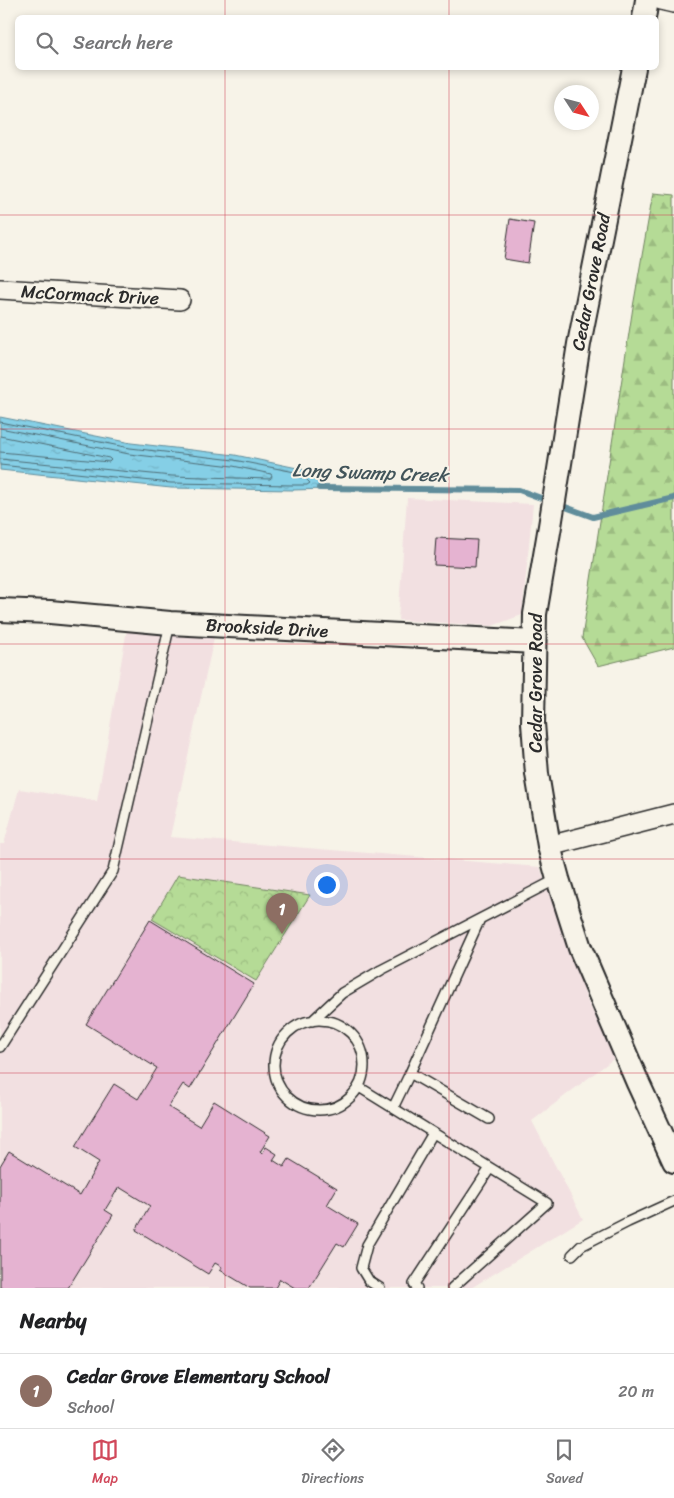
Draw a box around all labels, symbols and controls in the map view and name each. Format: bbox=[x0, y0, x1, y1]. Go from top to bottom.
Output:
search box bbox=[15, 15, 659, 70]
text: Search here bbox=[73, 26, 173, 59]
icon: search bbox=[33, 29, 61, 57]
north arrow bbox=[554, 85, 599, 130]
street label: Cedar Grove Road bbox=[562, 209, 620, 353]
street label: McCormack Drive bbox=[20, 275, 160, 315]
water label: Long Swamp Creek bbox=[292, 453, 451, 492]
street label: Brookside Drive bbox=[205, 609, 329, 647]
street label: Cedar Grove Road bbox=[520, 612, 552, 753]
your location bbox=[314, 872, 340, 898]
pin: 1 bbox=[266, 893, 298, 934]
text: Nearby bbox=[20, 1302, 86, 1340]
text: Cedar Grove Elementary School bbox=[67, 1360, 330, 1393]
text: 1 bbox=[33, 1377, 39, 1406]
text: 20 m bbox=[618, 1377, 654, 1406]
text: School bbox=[67, 1393, 114, 1422]
tab: Map bbox=[91, 1436, 119, 1491]
tab: Directions bbox=[301, 1436, 364, 1491]
tab: Saved bbox=[546, 1436, 583, 1491]

